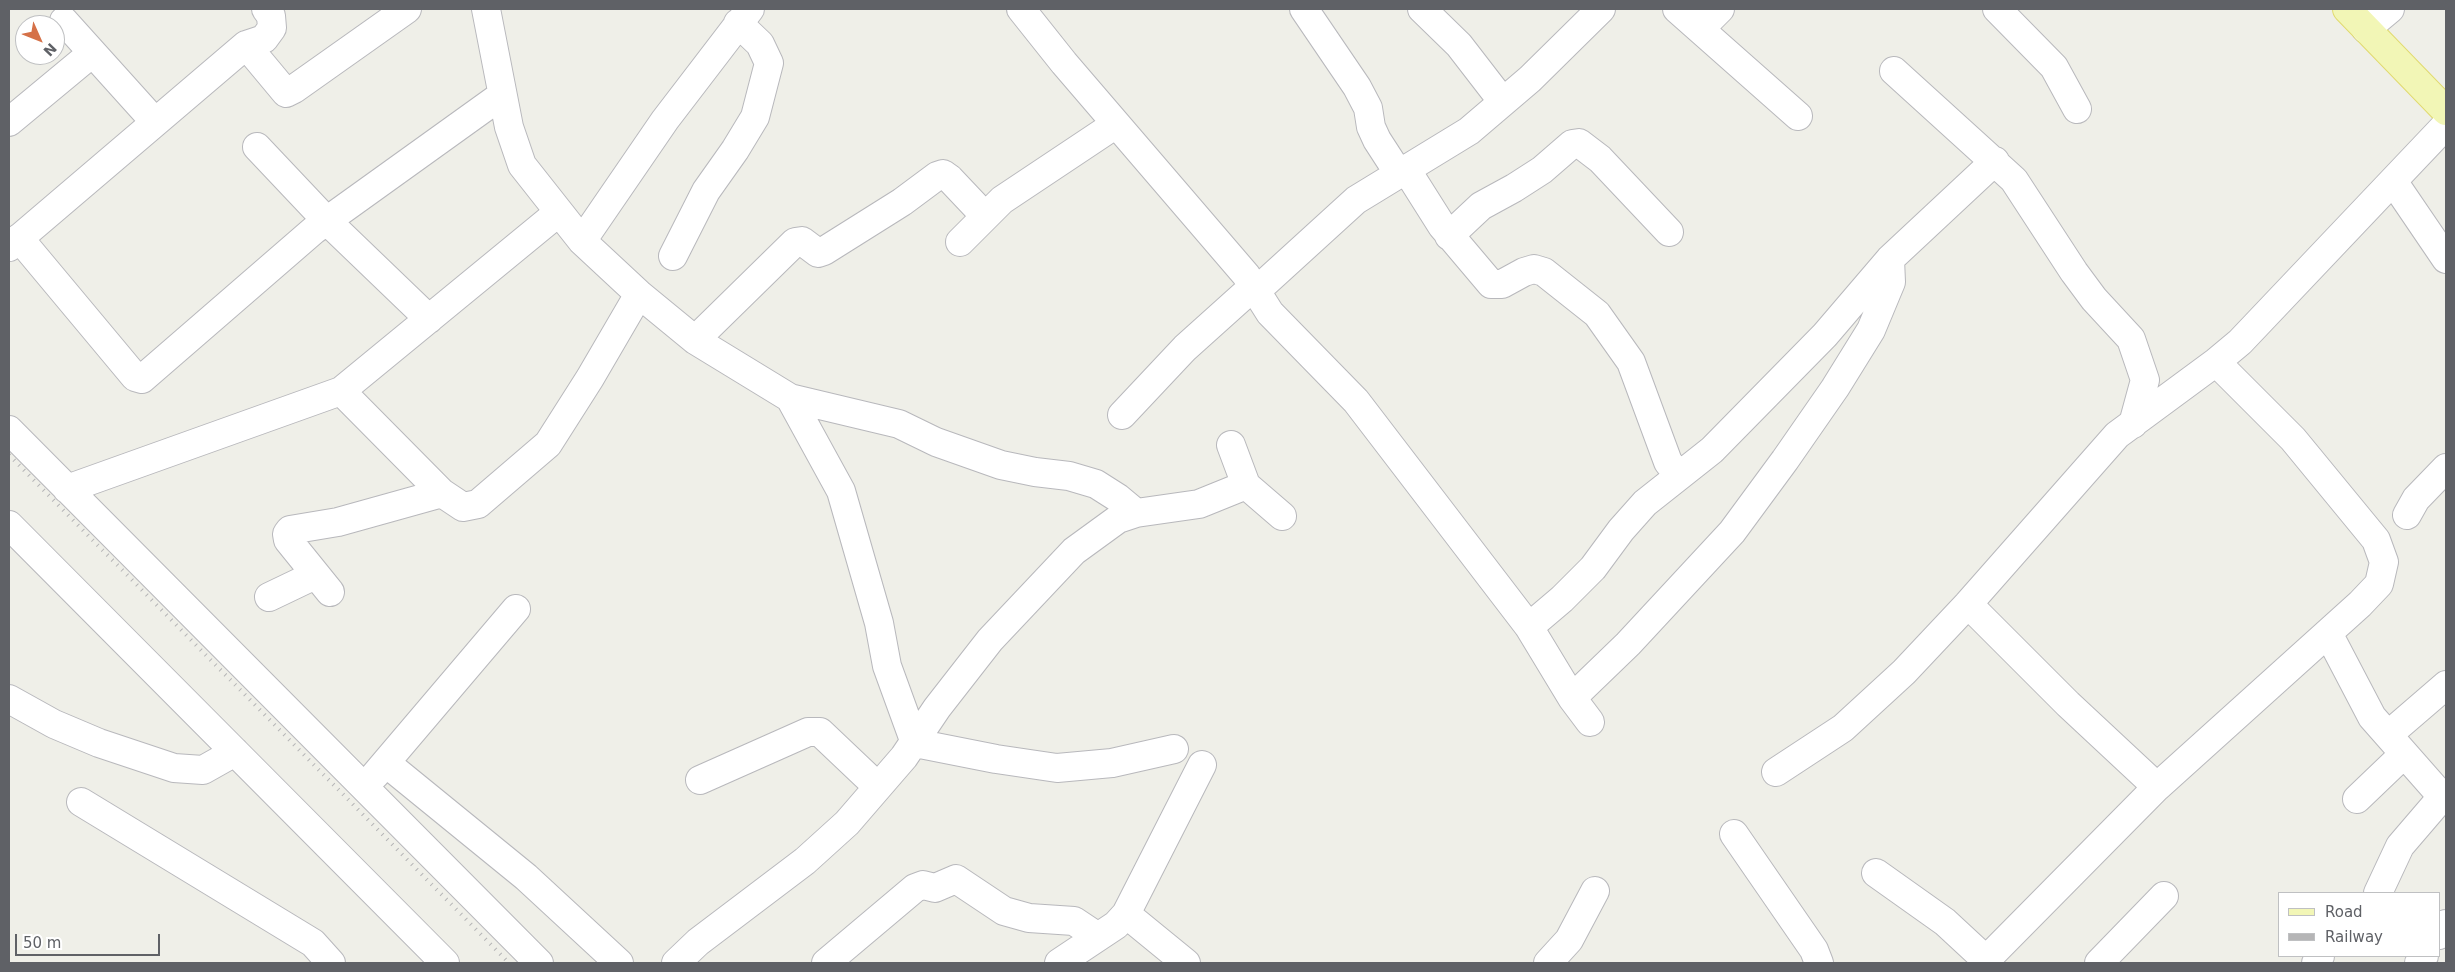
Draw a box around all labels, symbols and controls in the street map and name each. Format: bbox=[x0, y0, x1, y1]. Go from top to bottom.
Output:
north arrow bbox=[15, 15, 65, 65]
text: N bbox=[40, 40, 60, 59]
legend bbox=[2278, 892, 2440, 957]
text: Road bbox=[2325, 903, 2363, 921]
scale bar bbox=[18, 924, 162, 956]
text: Railway bbox=[2325, 928, 2383, 946]
text: 50 m bbox=[23, 934, 61, 952]

